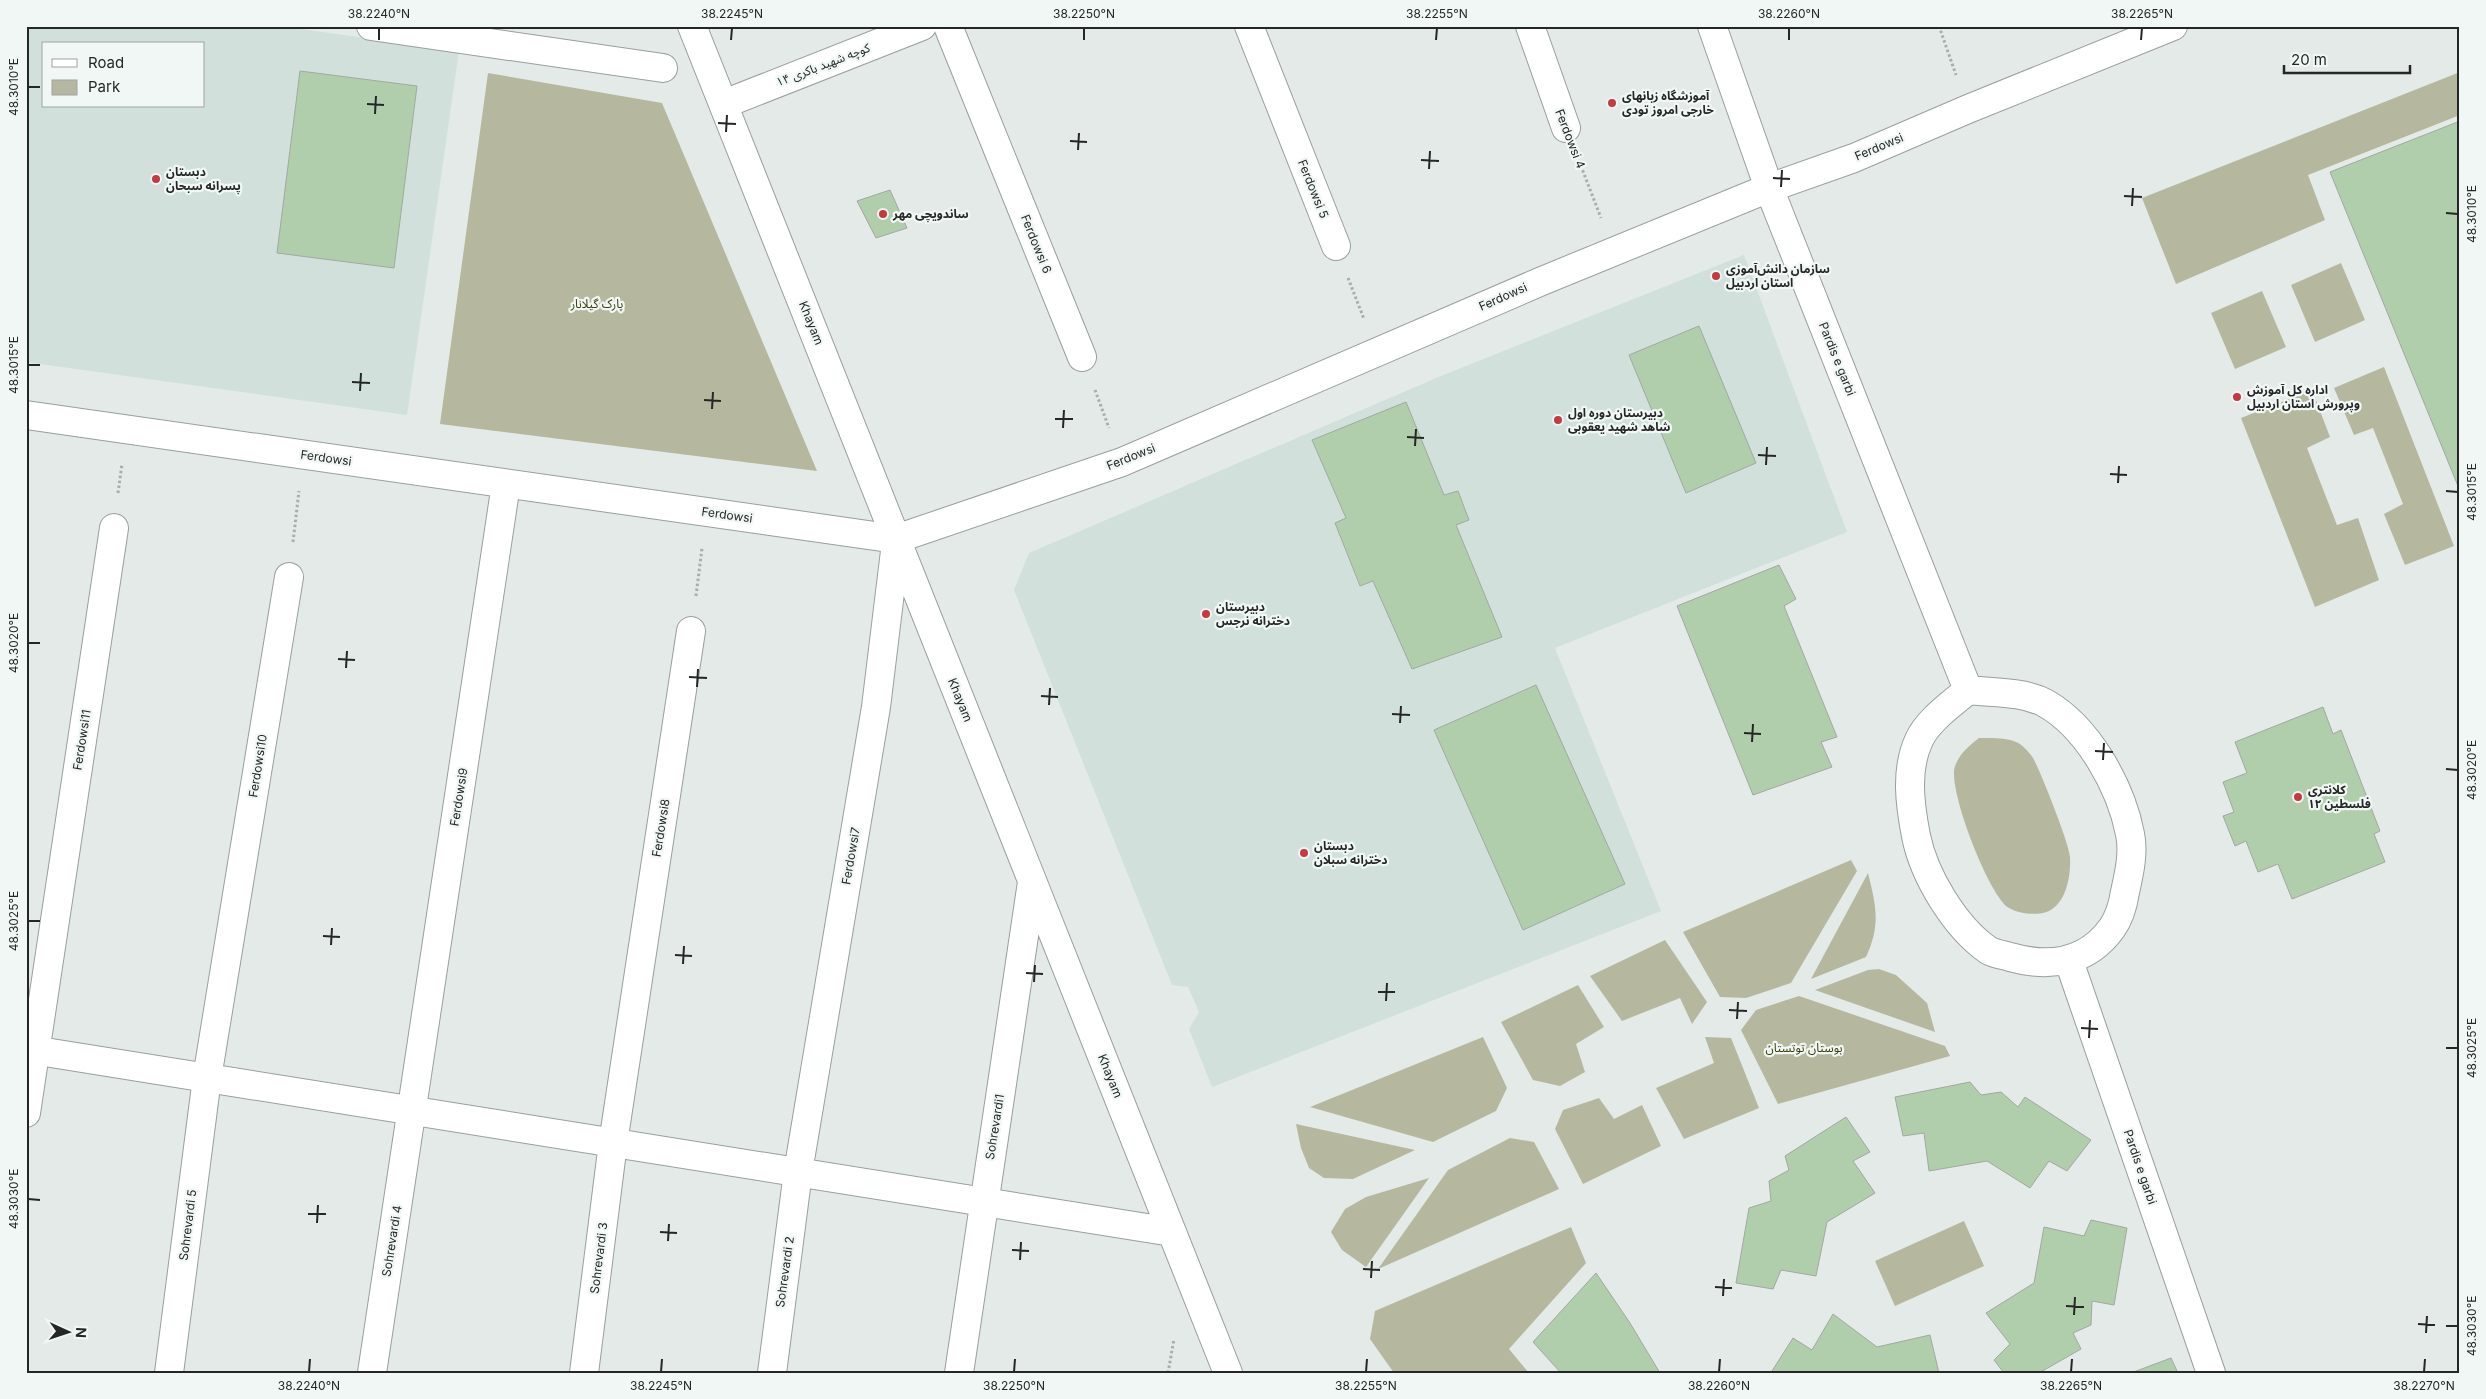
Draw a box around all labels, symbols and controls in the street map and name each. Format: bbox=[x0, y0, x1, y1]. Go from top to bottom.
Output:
text: 38.2240°N bbox=[348, 6, 410, 21]
text: 38.2245°N bbox=[701, 6, 763, 21]
text: 38.2250°N bbox=[1053, 6, 1115, 21]
text: 38.2255°N bbox=[1406, 6, 1468, 21]
text: 38.2260°N bbox=[1758, 6, 1820, 21]
text: 38.2265°N bbox=[2111, 6, 2173, 21]
street label: کوچه شهید باکری ۱۴ bbox=[774, 39, 873, 90]
legend bbox=[42, 42, 205, 108]
scale bar bbox=[2284, 42, 2410, 74]
text: 20 m bbox=[2291, 50, 2327, 69]
text: Road bbox=[88, 53, 124, 72]
text: 48.3010°E bbox=[6, 58, 21, 116]
text: Park bbox=[88, 77, 121, 96]
place label: آموزشگاه زبانهای خارجی امروز تودی bbox=[1622, 88, 1714, 117]
marker: آموزشگاه زبانهای خارجی امروز تودی bbox=[1606, 97, 1618, 109]
street label: Ferdowsi 4 bbox=[1552, 107, 1589, 171]
street label: Ferdowsi bbox=[1852, 130, 1905, 163]
street label: Ferdowsi 5 bbox=[1295, 157, 1332, 220]
place label: دبستان پسرانه سبحان bbox=[166, 164, 241, 195]
marker: دبستان پسرانه سبحان bbox=[150, 173, 162, 185]
text: 48.3010°E bbox=[2464, 185, 2479, 243]
place label: ساندویچی مهر bbox=[892, 206, 969, 223]
marker: ساندویچی مهر bbox=[877, 208, 889, 220]
street label: Ferdowsi 6 bbox=[1018, 212, 1055, 275]
place label: سازمان دانش‌آموزی استان اردبیل bbox=[1726, 261, 1830, 290]
marker: سازمان دانش‌آموزی استان اردبیل bbox=[1710, 270, 1722, 282]
street label: Ferdowsi bbox=[1476, 279, 1529, 314]
park label: پارک گیلانار bbox=[570, 296, 623, 312]
street label: Khayam bbox=[796, 299, 827, 347]
street label: Pardis e garbi bbox=[1816, 320, 1859, 398]
text: 48.3015°E bbox=[6, 336, 21, 394]
place label: اداره کل آموزش وپرورش استان اردبیل bbox=[2247, 382, 2360, 413]
marker: اداره کل آموزش وپرورش استان اردبیل bbox=[2231, 391, 2243, 403]
place label: دبیرستان دوره اول شاهد شهید یعقوبی bbox=[1568, 405, 1670, 434]
marker: دبیرستان دوره اول شاهد شهید یعقوبی bbox=[1552, 414, 1564, 426]
street label: Ferdowsi bbox=[1104, 440, 1157, 473]
street label: Ferdowsi bbox=[300, 447, 353, 469]
text: 48.3015°E bbox=[2464, 463, 2479, 521]
street label: Ferdowsi bbox=[701, 504, 754, 526]
place label: دبیرستان دخترانه نرجس bbox=[1216, 599, 1290, 628]
marker: دبیرستان دخترانه نرجس bbox=[1200, 608, 1212, 620]
text: 48.3020°E bbox=[6, 613, 21, 673]
street label: Khayam bbox=[945, 676, 976, 724]
street label: Ferdowsi11 bbox=[69, 709, 94, 771]
street label: Ferdowsi10 bbox=[245, 733, 270, 799]
text: 48.3020°E bbox=[2464, 740, 2479, 800]
street label: Ferdowsi9 bbox=[447, 767, 471, 827]
place label: کلانتری ۱۲ فلسطین bbox=[2308, 782, 2371, 811]
marker: کلانتری ۱۲ فلسطین bbox=[2292, 791, 2304, 803]
street label: Ferdowsi8 bbox=[649, 798, 673, 858]
street label: Ferdowsi7 bbox=[838, 826, 863, 886]
place label: دبستان دخترانه سبلان bbox=[1314, 838, 1387, 867]
marker: دبستان دخترانه سبلان bbox=[1298, 847, 1310, 859]
text: 48.3025°E bbox=[6, 891, 21, 951]
text: 48.3025°E bbox=[2464, 1018, 2479, 1078]
park label: بوستان توتستان bbox=[1765, 1040, 1843, 1055]
street label: Khayam bbox=[1095, 1052, 1126, 1100]
street label: Sohrevardi1 bbox=[982, 1093, 1007, 1161]
street label: Pardis e garbi bbox=[2121, 1127, 2160, 1206]
text: 48.3030°E bbox=[6, 1169, 21, 1229]
street label: Sohrevardi 5 bbox=[176, 1188, 199, 1261]
street label: Sohrevardi 4 bbox=[378, 1204, 405, 1278]
street label: Sohrevardi 3 bbox=[587, 1221, 610, 1295]
street label: Sohrevardi 2 bbox=[772, 1235, 797, 1309]
text: 48.3030°E bbox=[2464, 1296, 2479, 1356]
north arrow bbox=[42, 1306, 92, 1356]
text: N bbox=[73, 1327, 90, 1338]
text: 38.2240°N bbox=[278, 1378, 340, 1393]
text: 38.2245°N bbox=[630, 1378, 692, 1393]
text: 38.2250°N bbox=[983, 1378, 1045, 1393]
text: 38.2255°N bbox=[1335, 1378, 1397, 1393]
text: 38.2260°N bbox=[1688, 1378, 1750, 1393]
text: 38.2265°N bbox=[2040, 1378, 2102, 1393]
text: 38.2270°N bbox=[2393, 1378, 2455, 1393]

